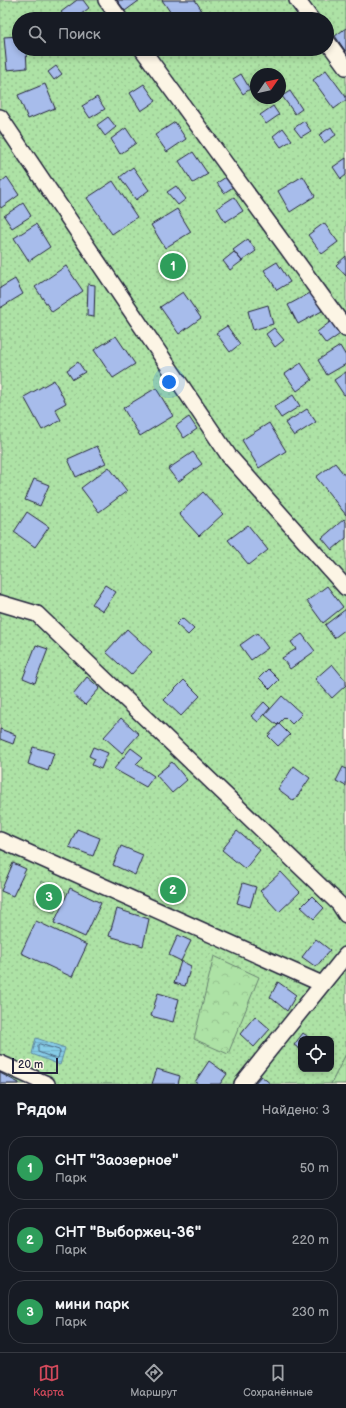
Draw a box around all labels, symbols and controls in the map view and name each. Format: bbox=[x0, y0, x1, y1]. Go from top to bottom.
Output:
search box bbox=[12, 12, 334, 56]
icon: search bbox=[26, 23, 48, 45]
text: Поиск bbox=[58, 25, 101, 44]
north arrow bbox=[250, 68, 286, 104]
pin: 1 bbox=[160, 251, 186, 281]
your location bbox=[159, 372, 179, 392]
pin: 2 bbox=[160, 875, 186, 905]
pin: 3 bbox=[36, 882, 62, 912]
map controls bbox=[298, 1036, 334, 1072]
button: locate bbox=[298, 1036, 334, 1072]
scale bar bbox=[12, 1056, 58, 1075]
text: 20 m bbox=[18, 1058, 43, 1071]
text: Рядом bbox=[16, 1100, 67, 1120]
text: Найдено: 3 bbox=[262, 1102, 330, 1118]
text: СНТ "Заозерное" bbox=[55, 1151, 178, 1170]
text: 1 bbox=[27, 1160, 33, 1176]
text: 50 m bbox=[300, 1160, 329, 1176]
text: Парк bbox=[55, 1170, 87, 1186]
text: СНТ "Выборжец-36" bbox=[55, 1223, 201, 1242]
text: 2 bbox=[26, 1232, 34, 1248]
text: 220 m bbox=[292, 1232, 329, 1248]
text: Парк bbox=[55, 1242, 87, 1258]
text: мини парк bbox=[55, 1295, 129, 1314]
text: 3 bbox=[26, 1304, 34, 1320]
text: 230 m bbox=[292, 1304, 329, 1320]
text: Парк bbox=[55, 1314, 87, 1330]
tab: Карта bbox=[33, 1362, 64, 1399]
tab: Маршрут bbox=[130, 1362, 177, 1399]
tab: Сохранённые bbox=[243, 1362, 313, 1399]

